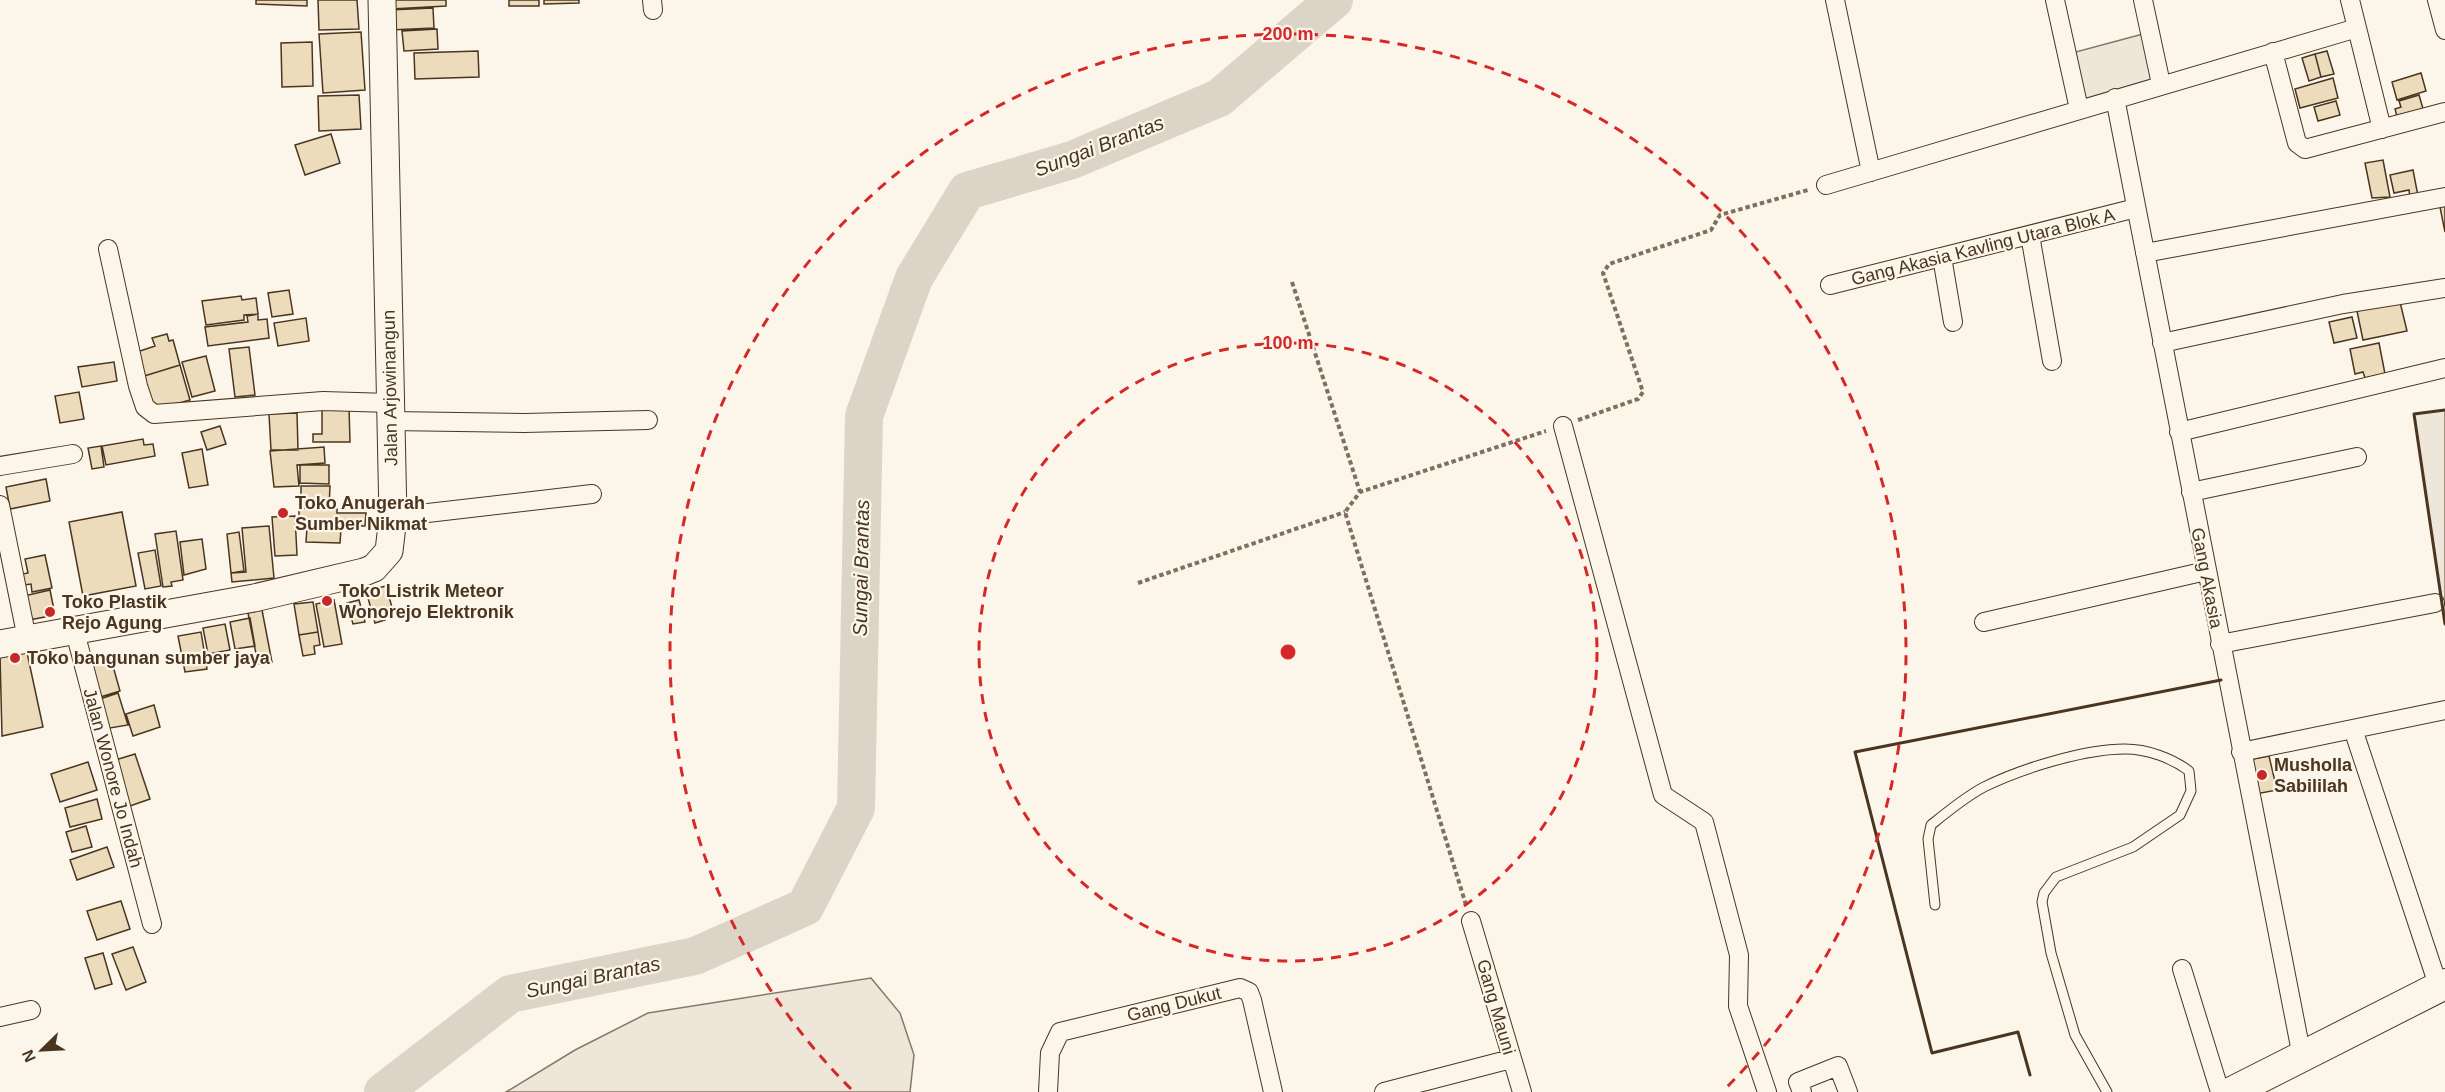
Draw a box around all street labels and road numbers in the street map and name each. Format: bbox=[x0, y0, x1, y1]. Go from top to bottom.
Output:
street label: Gang Akasia Kavling Utara Blok A bbox=[1849, 204, 2117, 290]
street label: Jalan Arjowinangun bbox=[379, 310, 401, 466]
street label: Gang Akasia bbox=[2187, 526, 2227, 631]
street label: Jalan Wonore Jo Indah bbox=[79, 686, 147, 870]
street label: Gang Mauni bbox=[1473, 957, 1519, 1057]
street label: Gang Dukut bbox=[1125, 983, 1223, 1025]

